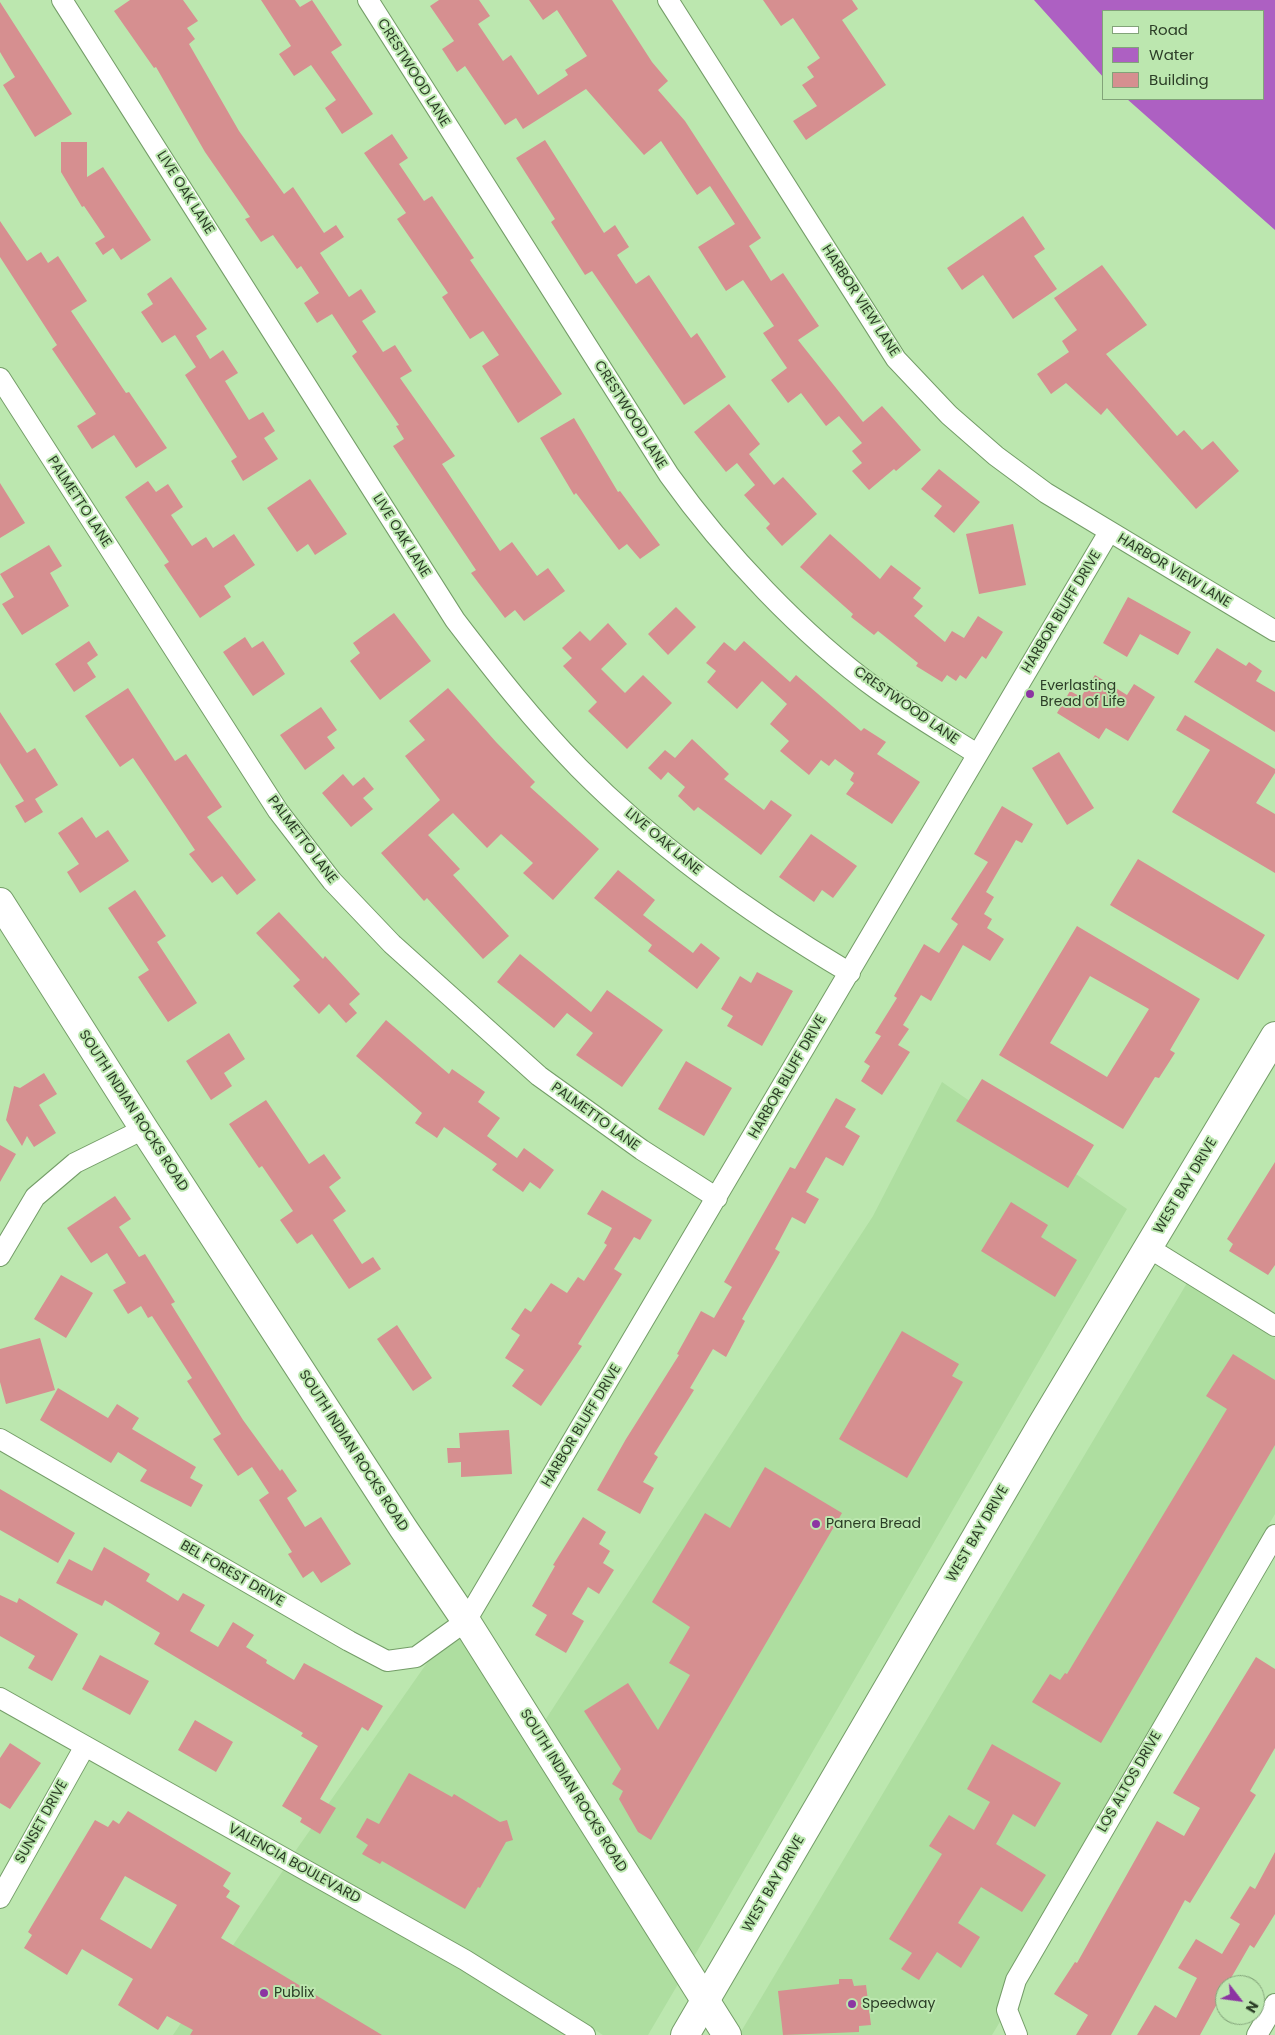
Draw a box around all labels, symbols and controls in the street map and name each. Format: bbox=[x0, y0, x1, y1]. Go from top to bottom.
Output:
legend bbox=[1102, 10, 1265, 100]
street label: CRESTWOOD LANE bbox=[373, 16, 453, 130]
text: Road bbox=[1149, 19, 1188, 40]
text: Water bbox=[1149, 44, 1194, 65]
text: Building bbox=[1149, 69, 1209, 90]
street label: LIVE OAK LANE bbox=[153, 148, 217, 238]
street label: HARBOR VIEW LANE bbox=[818, 242, 902, 360]
street label: CRESTWOOD LANE bbox=[590, 358, 670, 472]
street label: PALMETTO LANE bbox=[43, 453, 115, 551]
street label: LIVE OAK LANE bbox=[369, 491, 433, 581]
street label: HARBOR VIEW LANE bbox=[1114, 530, 1234, 612]
street label: HARBOR BLUFF DRIVE bbox=[1019, 548, 1105, 676]
street label: CRESTWOOD LANE bbox=[850, 664, 962, 748]
place label: Everlasting Bread of Life bbox=[1040, 678, 1125, 710]
marker: Everlasting Bread of Life bbox=[1024, 688, 1036, 700]
street label: PALMETTO LANE bbox=[264, 793, 340, 887]
street label: LIVE OAK LANE bbox=[621, 805, 705, 879]
street label: HARBOR BLUFF DRIVE bbox=[746, 1012, 830, 1142]
street label: SOUTH INDIAN ROCKS ROAD bbox=[75, 1027, 191, 1195]
street label: PALMETTO LANE bbox=[547, 1079, 643, 1155]
street label: WEST BAY DRIVE bbox=[1151, 1135, 1221, 1237]
street label: HARBOR BLUFF DRIVE bbox=[539, 1362, 625, 1490]
street label: SOUTH INDIAN ROCKS ROAD bbox=[295, 1367, 411, 1535]
street label: WEST BAY DRIVE bbox=[944, 1483, 1012, 1585]
place label: Panera Bread bbox=[826, 1516, 921, 1532]
marker: Panera Bread bbox=[810, 1518, 822, 1530]
street label: BEL FOREST DRIVE bbox=[177, 1537, 287, 1611]
street label: SOUTH INDIAN ROCKS ROAD bbox=[516, 1706, 630, 1876]
street label: LOS ALTOS DRIVE bbox=[1094, 1729, 1166, 1835]
street label: SUNSET DRIVE bbox=[12, 1777, 72, 1867]
street label: VALENCIA BOULEVARD bbox=[225, 1821, 363, 1907]
street label: WEST BAY DRIVE bbox=[740, 1833, 808, 1935]
north arrow bbox=[1215, 1975, 1265, 2025]
place label: Publix bbox=[274, 1985, 314, 2001]
marker: Publix bbox=[258, 1987, 270, 1999]
place label: Speedway bbox=[862, 1996, 935, 2012]
text: N bbox=[1241, 1997, 1263, 2017]
marker: Speedway bbox=[846, 1998, 858, 2010]

